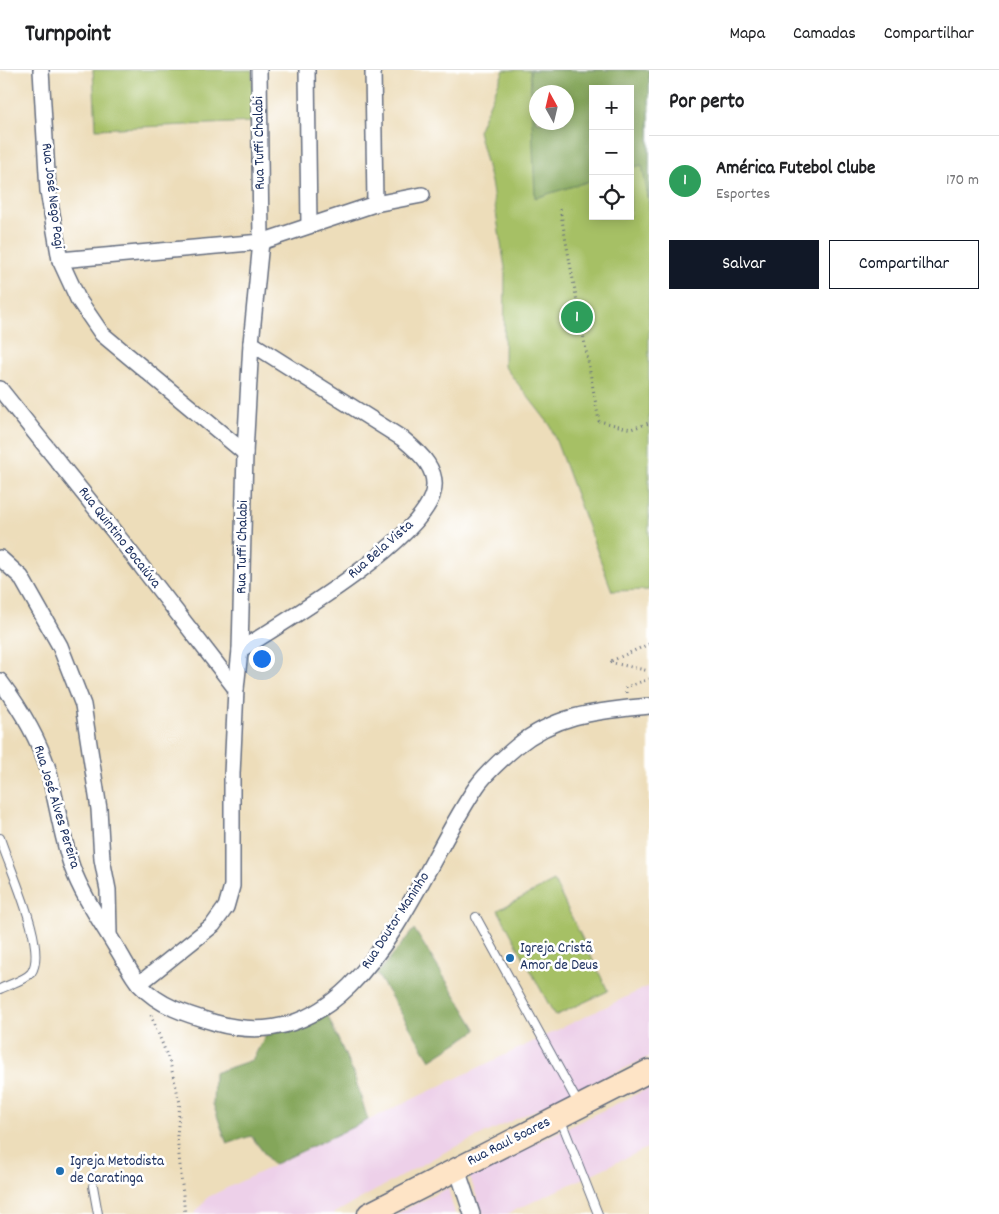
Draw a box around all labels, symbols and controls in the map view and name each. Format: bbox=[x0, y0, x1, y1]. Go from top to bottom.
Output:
text: Turnpoint bbox=[25, 18, 111, 52]
text: Mapa bbox=[729, 22, 765, 47]
text: Camadas bbox=[793, 22, 856, 47]
text: Compartilhar bbox=[884, 22, 974, 47]
north arrow bbox=[529, 85, 574, 130]
map controls bbox=[589, 85, 634, 220]
button: + bbox=[589, 85, 634, 130]
text: Por perto bbox=[669, 88, 744, 118]
street label: Rua Tuffi Chalabi bbox=[248, 96, 272, 190]
button: − bbox=[589, 130, 634, 175]
street label: Rua José Nego Pagi bbox=[35, 142, 69, 250]
text: América Futebol Clube bbox=[716, 156, 875, 183]
text: 1 bbox=[683, 169, 687, 192]
text: 170 m bbox=[946, 169, 979, 192]
button: locate bbox=[589, 175, 634, 220]
text: Esportes bbox=[716, 183, 770, 206]
button: Salvar bbox=[669, 240, 819, 289]
button: Compartilhar bbox=[829, 240, 979, 289]
pin: 1 bbox=[561, 298, 593, 336]
street label: Rua Quintino Bocaiúva bbox=[72, 482, 166, 594]
street label: Rua Tuffi Chalabi bbox=[231, 500, 255, 594]
street label: Rua Bela Vista bbox=[343, 515, 419, 585]
your location bbox=[249, 646, 275, 672]
street label: Rua José Alves Pereira bbox=[27, 743, 85, 872]
street label: Rua Doutor Maninho bbox=[356, 868, 436, 974]
place label: Igreja Cristã Amor de Deus bbox=[520, 938, 598, 977]
marker: Igreja Cristã Amor de Deus bbox=[504, 952, 516, 964]
street label: Rua Raul Soares bbox=[464, 1112, 554, 1172]
place label: Igreja Metodista de Caratinga bbox=[70, 1151, 165, 1190]
marker: Igreja Metodista de Caratinga bbox=[54, 1165, 66, 1177]

